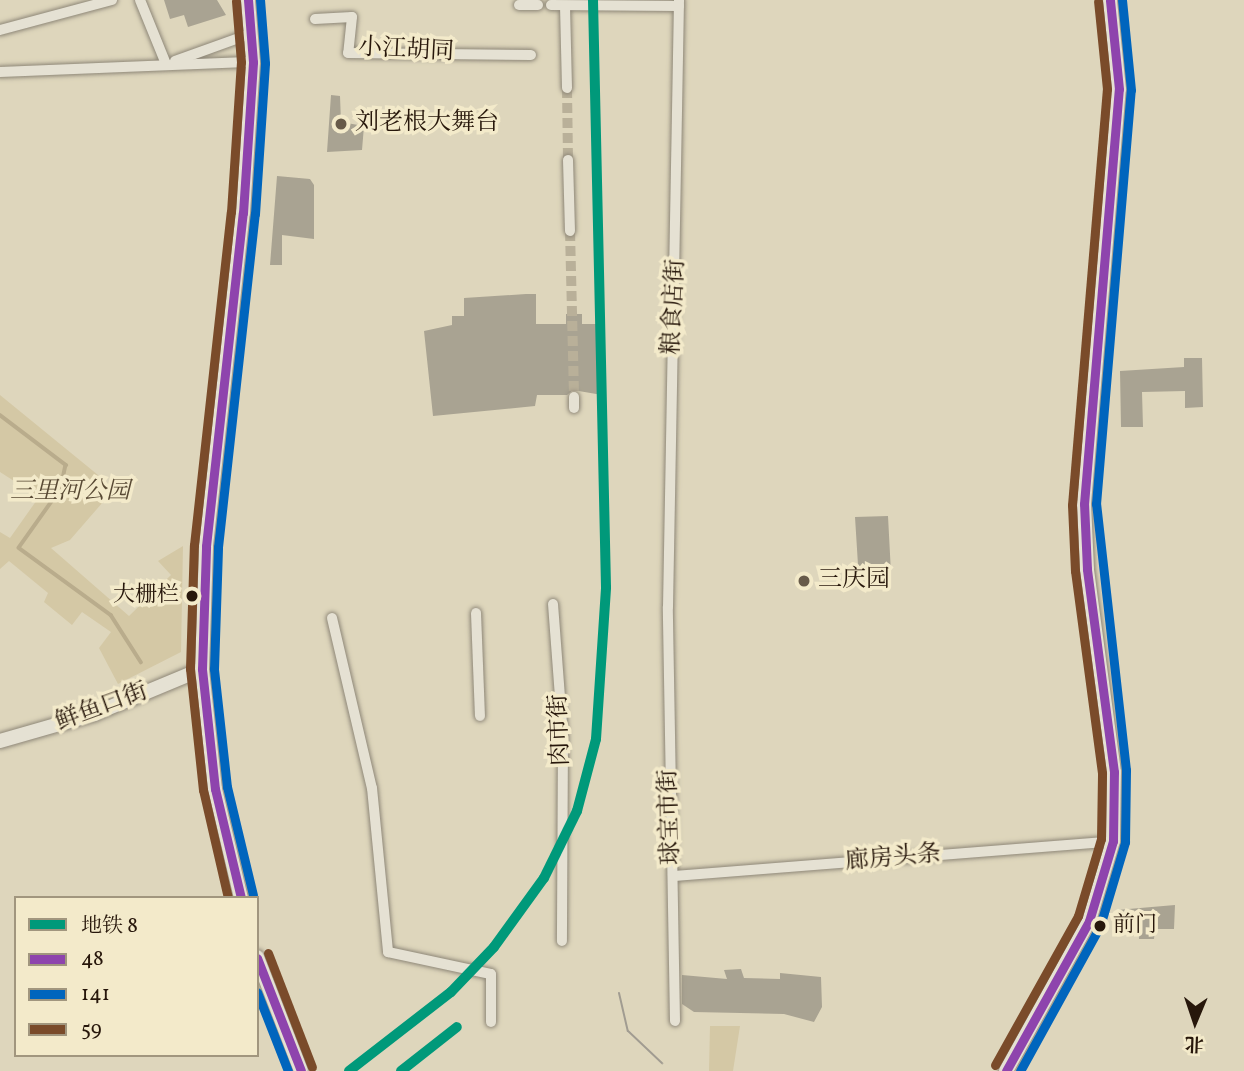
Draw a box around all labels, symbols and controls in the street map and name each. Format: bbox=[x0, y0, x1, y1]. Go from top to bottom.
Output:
street label: 小江胡同 bbox=[357, 34, 455, 68]
place label: 刘老根大舞台 bbox=[355, 110, 499, 138]
marker: 刘老根大舞台 bbox=[333, 116, 349, 132]
street label: 粮食店街 bbox=[658, 258, 692, 356]
park label: 三里河公园 bbox=[10, 479, 130, 507]
place label: 三庆园 bbox=[818, 567, 890, 595]
marker: 三庆园 bbox=[796, 573, 812, 589]
place label: 大栅栏 bbox=[113, 583, 179, 609]
marker: 大栅栏 bbox=[185, 589, 199, 603]
street label: 鲜鱼口街 bbox=[52, 678, 152, 738]
street label: 肉市街 bbox=[545, 694, 577, 766]
street label: 球宝市街 bbox=[655, 769, 687, 865]
street label: 廊房头条 bbox=[844, 840, 942, 878]
legend bbox=[14, 896, 259, 1057]
text: 地铁 8 bbox=[81, 912, 138, 941]
place label: 前门 bbox=[1113, 913, 1157, 939]
marker: 前门 bbox=[1093, 919, 1107, 933]
text: 48 bbox=[81, 945, 104, 974]
text: 141 bbox=[81, 980, 110, 1009]
north arrow bbox=[1160, 987, 1230, 1057]
text: 59 bbox=[81, 1015, 102, 1044]
text: 北 bbox=[1184, 1030, 1204, 1056]

